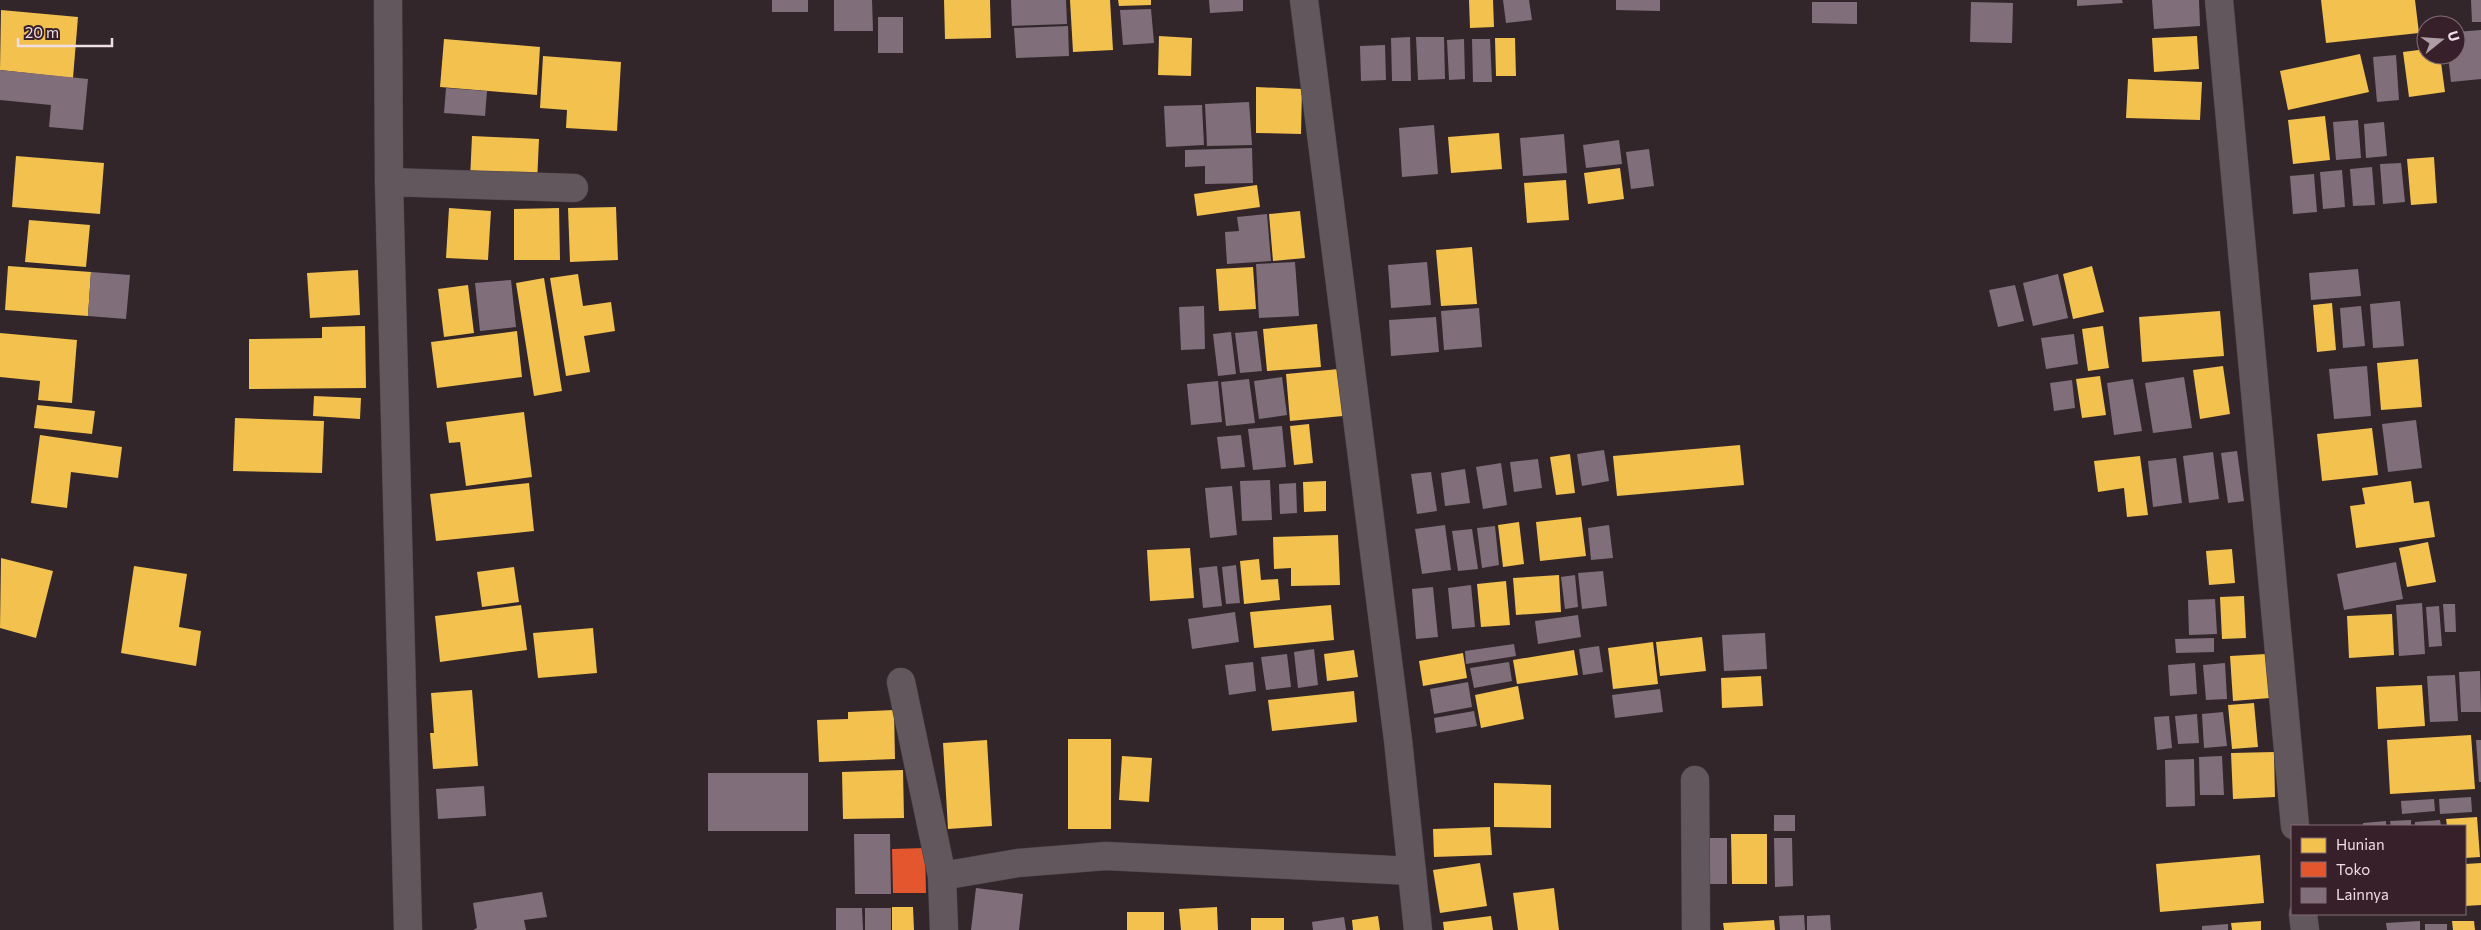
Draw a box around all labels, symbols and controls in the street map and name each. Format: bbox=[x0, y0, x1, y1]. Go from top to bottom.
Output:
scale bar bbox=[18, 15, 111, 47]
north arrow bbox=[2416, 15, 2466, 65]
text: 20 m bbox=[25, 23, 59, 41]
text: U bbox=[2444, 29, 2464, 43]
legend bbox=[2291, 825, 2466, 915]
text: Hunian bbox=[2336, 835, 2385, 853]
text: Toko bbox=[2336, 860, 2370, 878]
text: Lainnya bbox=[2336, 885, 2389, 903]

